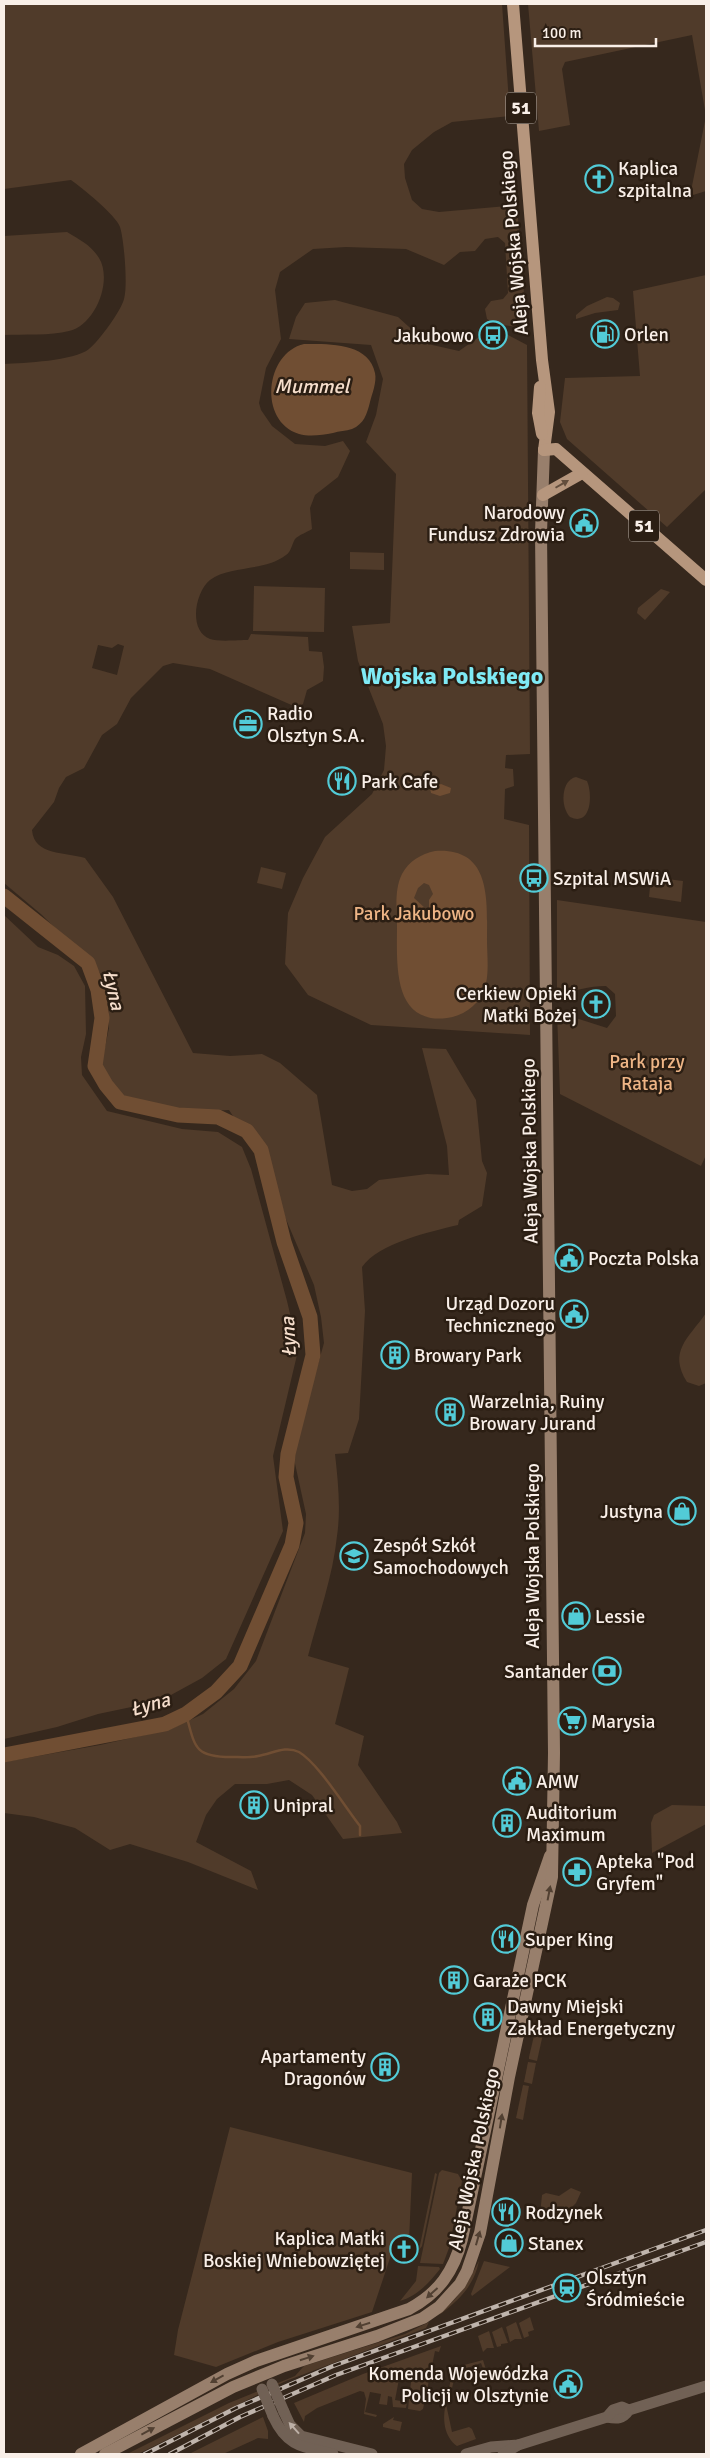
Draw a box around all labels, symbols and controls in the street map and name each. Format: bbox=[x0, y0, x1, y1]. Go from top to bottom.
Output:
scale bar bbox=[535, 15, 656, 47]
text: 100 m bbox=[542, 24, 582, 42]
road number: 51 bbox=[506, 92, 536, 124]
street label: Aleja Wojska Polskiego bbox=[494, 149, 534, 336]
place label: Kaplica szpitalna bbox=[618, 157, 692, 203]
church icon: Kaplica szpitalna bbox=[584, 164, 614, 194]
fuel station icon: Orlen bbox=[590, 319, 620, 349]
bus stop icon: Jakubowo bbox=[478, 320, 508, 350]
place label: Orlen bbox=[624, 323, 669, 347]
place label: Jakubowo bbox=[394, 324, 474, 348]
water label: Mummel bbox=[275, 374, 352, 399]
one-way arrow bbox=[555, 480, 570, 488]
place label: Narodowy Fundusz Zdrowia bbox=[428, 501, 565, 547]
public building icon: Narodowy Fundusz Zdrowia bbox=[569, 508, 599, 538]
road number: 51 bbox=[629, 511, 659, 542]
district label: Wojska Polskiego bbox=[361, 661, 543, 691]
place label: Radio Olsztyn S.A. bbox=[267, 702, 365, 748]
office icon: Radio Olsztyn S.A. bbox=[233, 709, 263, 739]
restaurant icon: Park Cafe bbox=[327, 766, 357, 796]
place label: Park Cafe bbox=[361, 770, 438, 794]
bus stop icon: Szpital MSWiA bbox=[519, 863, 549, 893]
place label: Szpital MSWiA bbox=[553, 867, 672, 891]
park label: Park Jakubowo bbox=[353, 902, 475, 926]
water label: Łyna bbox=[97, 968, 130, 1013]
place label: Cerkiew Opieki Matki Bożej bbox=[456, 982, 577, 1028]
church icon: Cerkiew Opieki Matki Bożej bbox=[581, 989, 611, 1019]
park label: Park przy Rataja bbox=[609, 1050, 685, 1096]
street label: Aleja Wojska Polskiego bbox=[516, 1058, 544, 1244]
public building icon: Poczta Polska bbox=[554, 1243, 584, 1273]
place label: Poczta Polska bbox=[588, 1247, 699, 1271]
place label: Urząd Dozoru Technicznego bbox=[445, 1292, 555, 1338]
public building icon: Urząd Dozoru Technicznego bbox=[559, 1299, 589, 1329]
water label: Łyna bbox=[275, 1315, 302, 1358]
building icon: Browary Park bbox=[380, 1340, 410, 1370]
place label: Browary Park bbox=[414, 1344, 522, 1368]
place label: Warzelnia, Ruiny Browary Jurand bbox=[469, 1390, 604, 1436]
building icon: Warzelnia, Ruiny Browary Jurand bbox=[435, 1397, 465, 1427]
street label: Aleja Wojska Polskiego bbox=[521, 1463, 545, 1649]
shop icon: Justyna bbox=[667, 1496, 697, 1526]
place label: Justyna bbox=[600, 1500, 663, 1524]
place label: Zespół Szkół Samochodowych bbox=[373, 1534, 509, 1580]
school or university icon: Zespół Szkół Samochodowych bbox=[339, 1541, 369, 1571]
shop icon: Lessie bbox=[561, 1601, 591, 1631]
place label: Lessie bbox=[595, 1605, 645, 1629]
bank icon: Santander bbox=[592, 1656, 622, 1686]
place label: Santander bbox=[504, 1660, 588, 1684]
water label: Łyna bbox=[127, 1687, 174, 1722]
supermarket icon: Marysia bbox=[557, 1706, 587, 1736]
place label: Marysia bbox=[591, 1710, 655, 1734]
public building icon: AMW bbox=[502, 1766, 532, 1796]
place label: AMW bbox=[536, 1770, 579, 1794]
building icon: Unipral bbox=[239, 1790, 269, 1820]
place label: Unipral bbox=[273, 1794, 333, 1818]
place label: Auditorium Maximum bbox=[526, 1801, 617, 1847]
building icon: Auditorium Maximum bbox=[492, 1808, 522, 1838]
place label: Apteka "Pod Gryfem" bbox=[596, 1850, 695, 1896]
pharmacy icon: Apteka "Pod Gryfem" bbox=[562, 1857, 592, 1887]
one-way arrow bbox=[546, 1884, 554, 1900]
restaurant icon: Super King bbox=[491, 1924, 521, 1954]
place label: Super King bbox=[525, 1928, 614, 1952]
building icon: Garaże PCK bbox=[439, 1965, 469, 1995]
place label: Garaże PCK bbox=[473, 1969, 567, 1993]
place label: Dawny Miejski Zakład Energetyczny bbox=[507, 1995, 675, 2041]
building icon: Dawny Miejski Zakład Energetyczny bbox=[473, 2002, 503, 2032]
place label: Apartamenty Dragonów bbox=[260, 2045, 366, 2091]
building icon: Apartamenty Dragonów bbox=[370, 2052, 400, 2082]
street label: Aleja Wojska Polskiego bbox=[443, 2066, 505, 2253]
one-way arrow bbox=[498, 2112, 506, 2128]
restaurant icon: Rodzynek bbox=[491, 2197, 521, 2227]
place label: Rodzynek bbox=[525, 2201, 603, 2225]
place label: Kaplica Matki Boskiej Wniebowziętej bbox=[203, 2227, 385, 2273]
shop icon: Stanex bbox=[494, 2228, 524, 2258]
one-way arrow bbox=[474, 2231, 482, 2246]
place label: Stanex bbox=[528, 2232, 584, 2256]
church icon: Kaplica Matki Boskiej Wniebowziętej bbox=[389, 2234, 419, 2264]
place label: Olsztyn Śródmieście bbox=[586, 2266, 685, 2312]
station icon: Olsztyn Śródmieście bbox=[552, 2273, 582, 2303]
one-way arrow bbox=[426, 2288, 439, 2299]
one-way arrow bbox=[355, 2321, 370, 2329]
one-way arrow bbox=[300, 2354, 315, 2362]
place label: Komenda Wojewódzka Policji w Olsztynie bbox=[368, 2362, 549, 2408]
public building icon: Komenda Wojewódzka Policji w Olsztynie bbox=[553, 2369, 583, 2399]
one-way arrow bbox=[211, 2375, 224, 2384]
one-way arrow bbox=[288, 2423, 300, 2435]
one-way arrow bbox=[141, 2427, 154, 2436]

